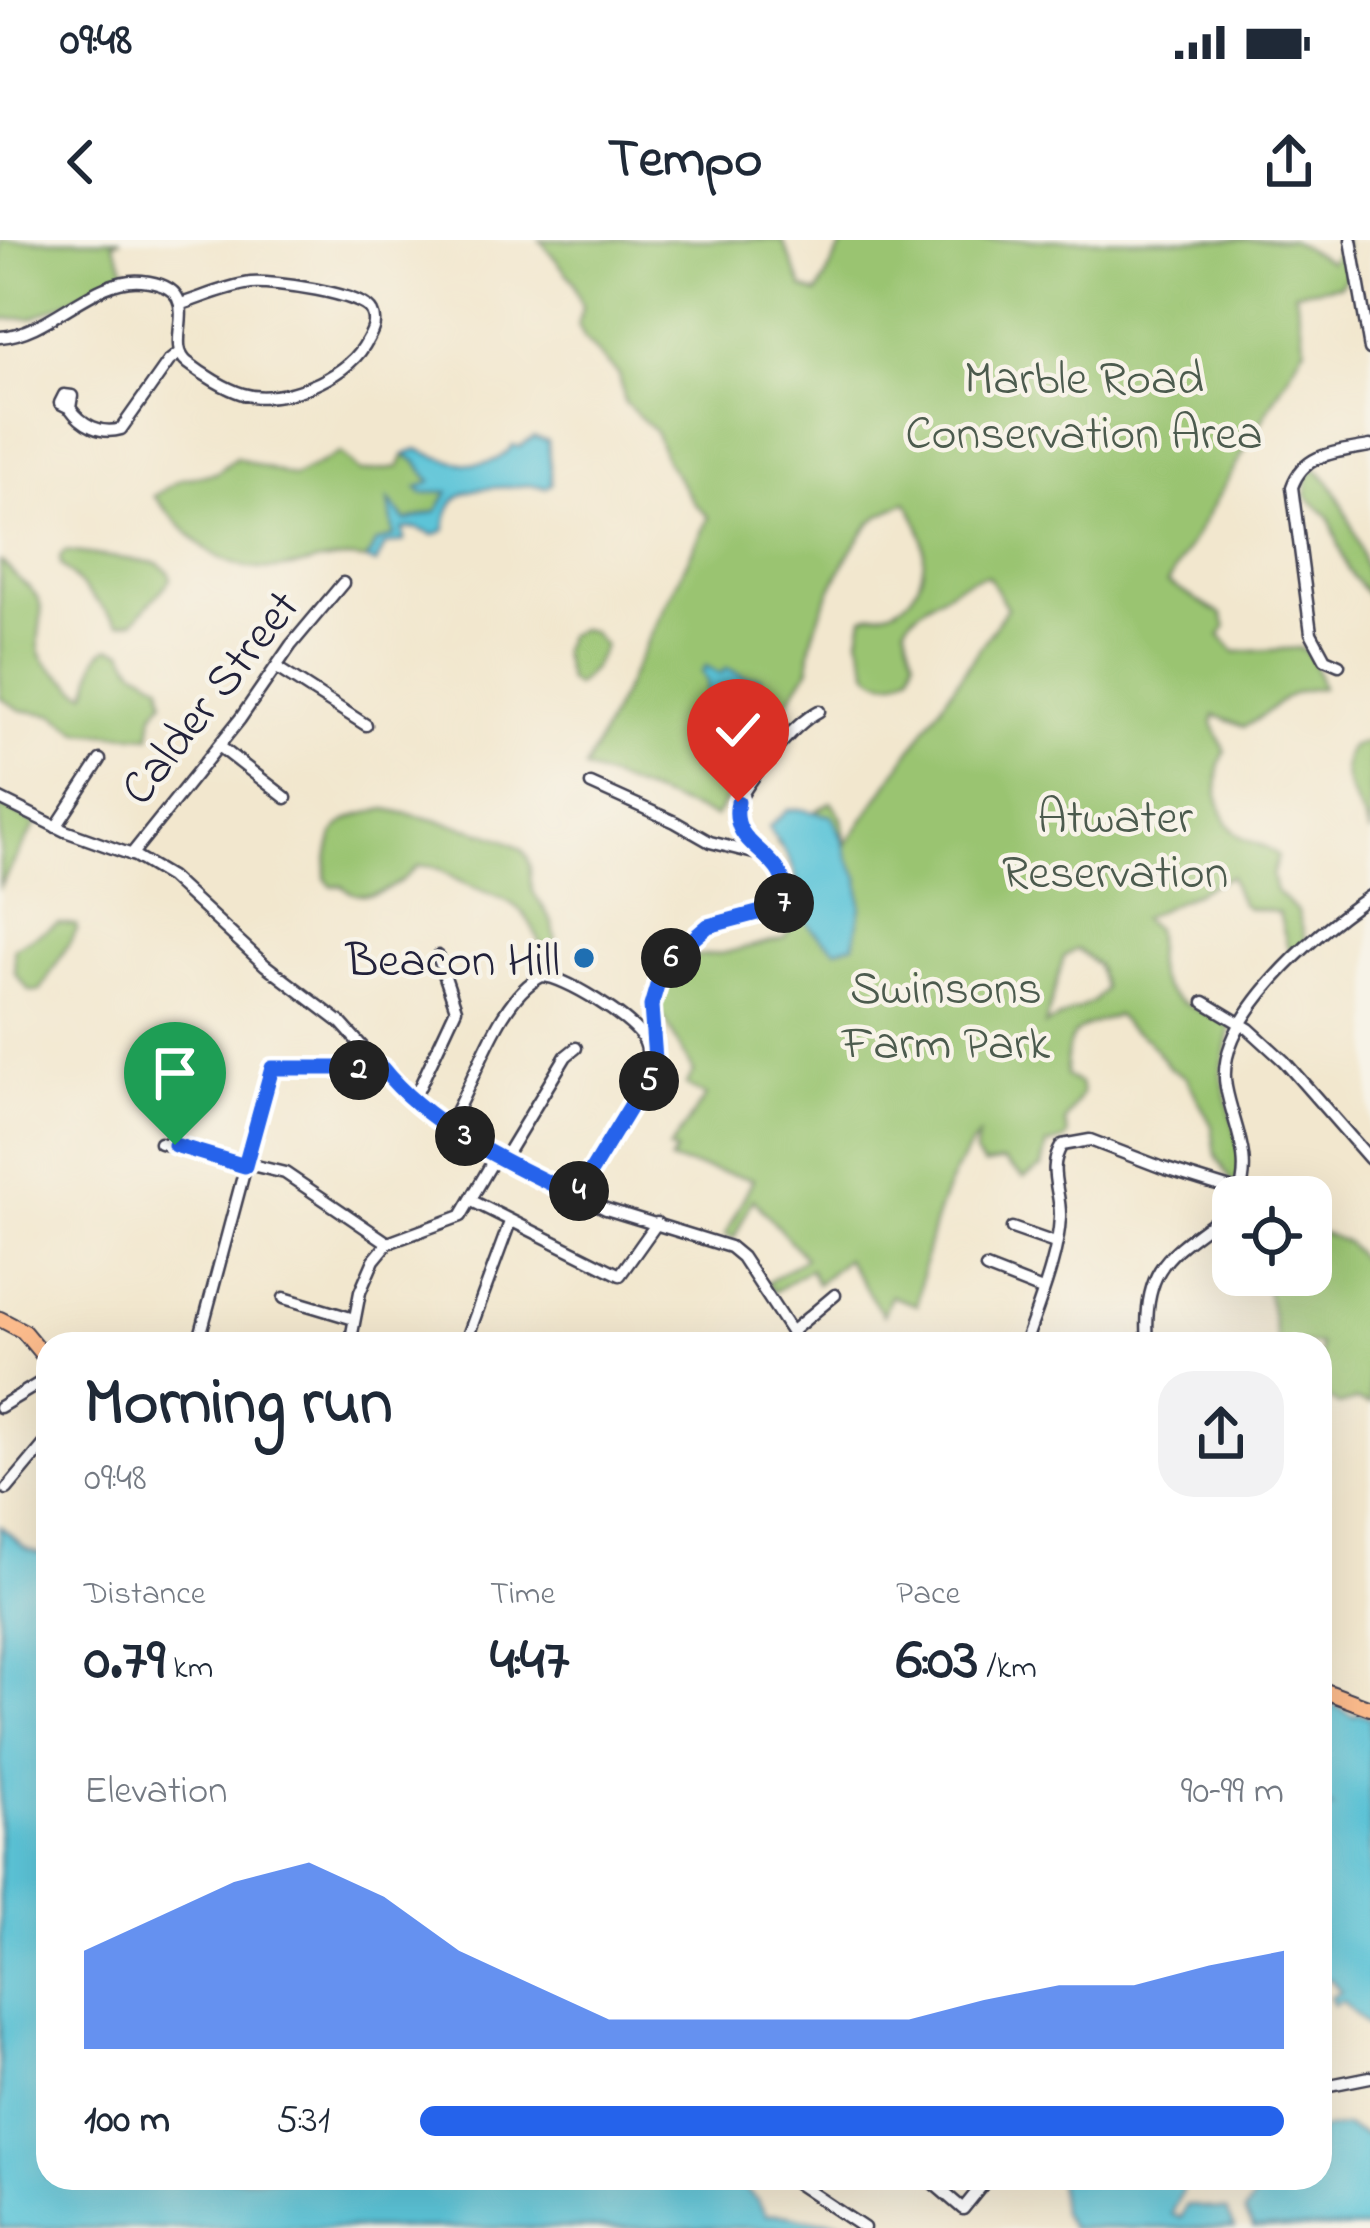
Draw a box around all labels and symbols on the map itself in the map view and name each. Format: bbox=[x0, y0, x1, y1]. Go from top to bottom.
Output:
park label: Marble Road Conservation Area bbox=[905, 346, 1263, 471]
street label: Calder Street bbox=[105, 576, 319, 822]
pin bbox=[687, 679, 789, 802]
park label: Atwater Reservation bbox=[1002, 785, 1228, 910]
pin: 7 bbox=[754, 873, 814, 933]
place label: Beacon Hill bbox=[345, 928, 560, 998]
pin: 6 bbox=[641, 928, 701, 988]
marker: Beacon Hill bbox=[571, 945, 597, 971]
park label: Swinsons Farm Park bbox=[841, 956, 1051, 1081]
pin bbox=[124, 1022, 226, 1145]
pin: 2 bbox=[329, 1040, 389, 1100]
pin: 5 bbox=[619, 1051, 679, 1111]
pin: 3 bbox=[435, 1106, 495, 1166]
pin: 4 bbox=[549, 1161, 609, 1221]

